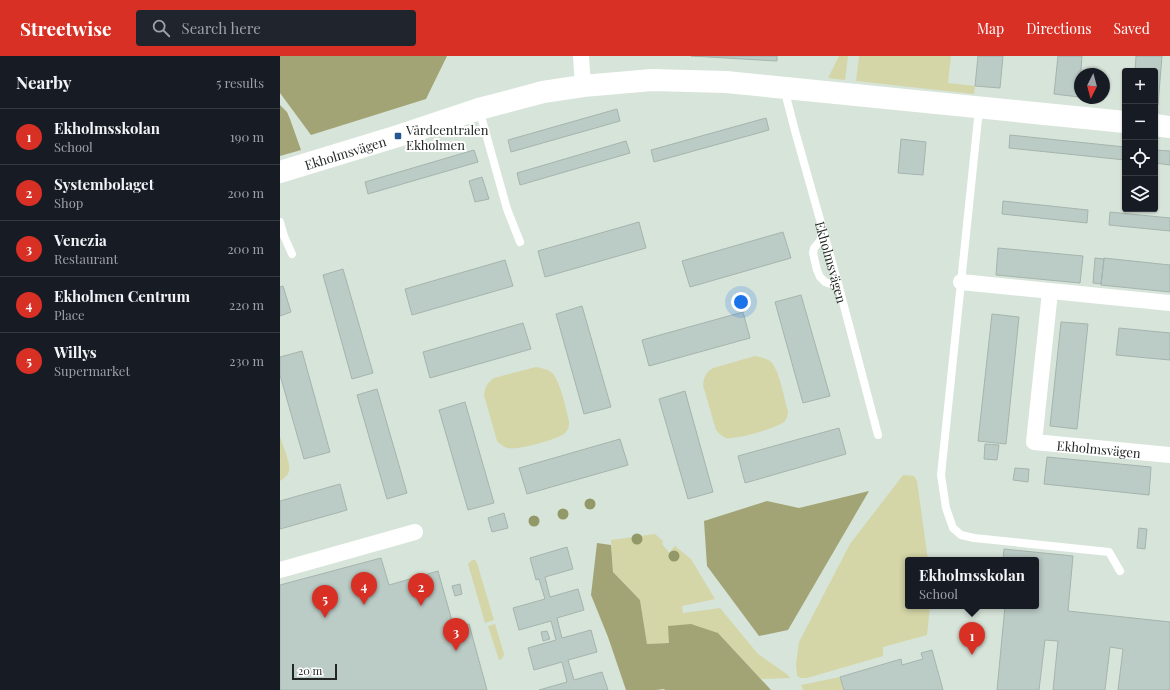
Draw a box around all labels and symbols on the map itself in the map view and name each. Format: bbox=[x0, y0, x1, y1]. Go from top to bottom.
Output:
north arrow bbox=[1074, 68, 1110, 104]
place label: Vårdcentralen Ekholmen bbox=[405, 121, 489, 153]
marker: Vårdcentralen Ekholmen bbox=[393, 131, 403, 141]
street label: Ekholmsvägen bbox=[302, 132, 388, 173]
street label: Ekholmsvägen bbox=[812, 219, 851, 305]
your location bbox=[731, 292, 751, 312]
street label: Ekholmsvägen bbox=[1056, 436, 1142, 461]
pin: 4 bbox=[351, 572, 377, 605]
pin: 2 bbox=[408, 573, 434, 606]
pin: 5 bbox=[312, 585, 338, 618]
pin: 3 bbox=[443, 618, 469, 651]
pin: 1 bbox=[959, 622, 985, 655]
scale bar bbox=[292, 662, 337, 681]

